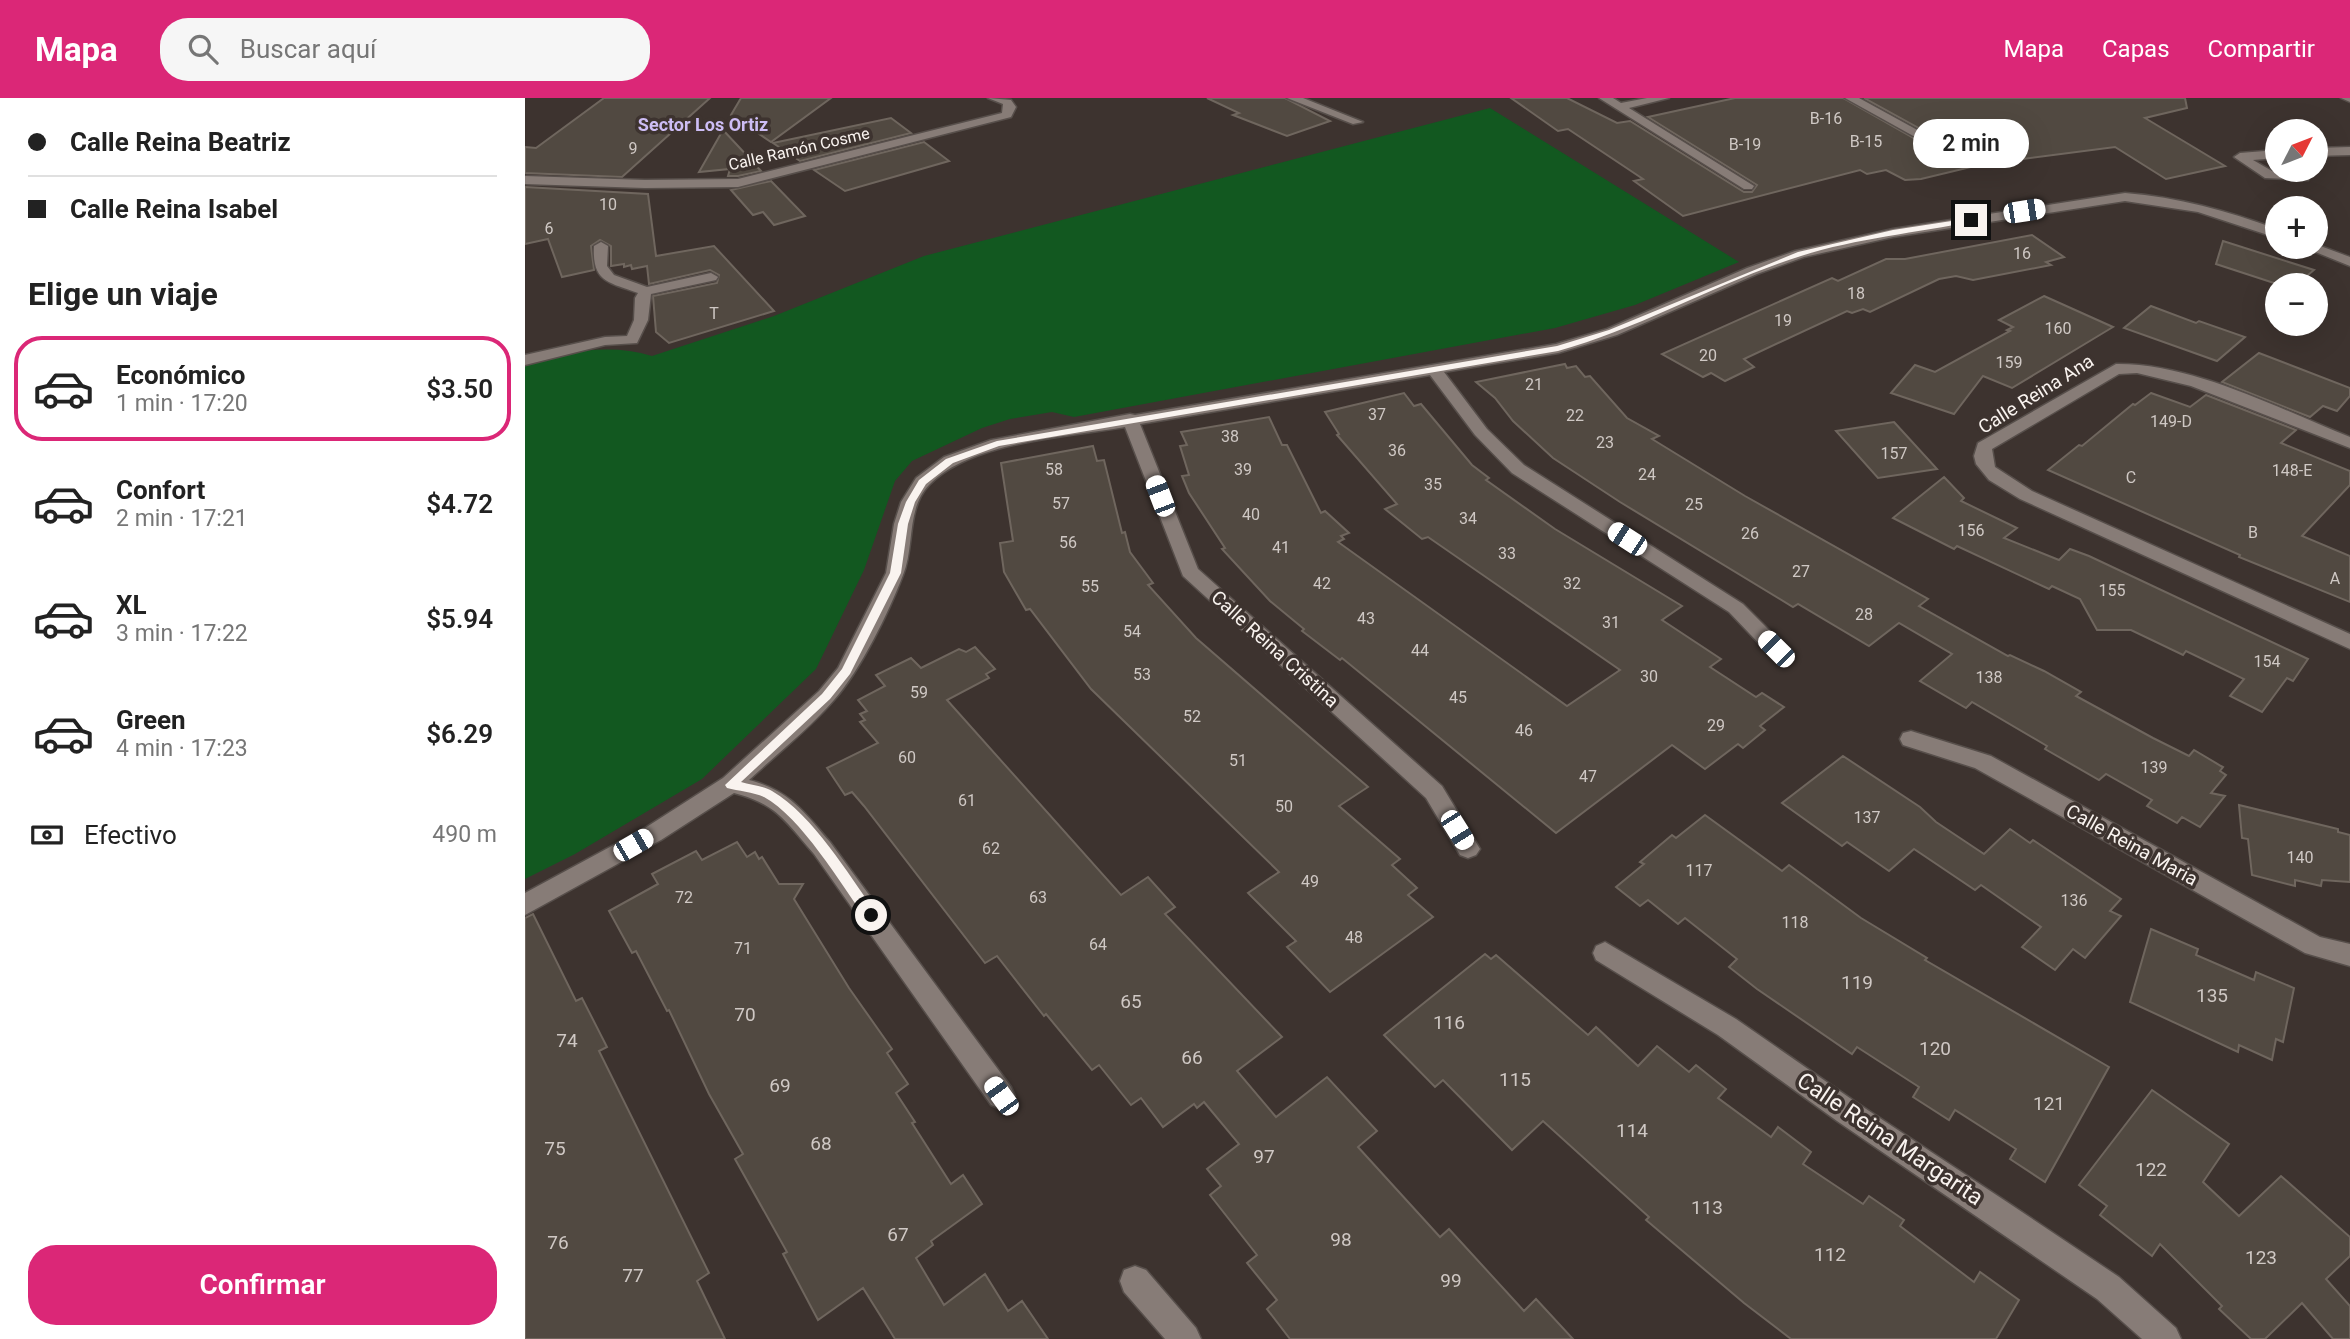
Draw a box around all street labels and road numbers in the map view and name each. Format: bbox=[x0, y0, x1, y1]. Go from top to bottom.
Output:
street label: Calle Ramón Cosme bbox=[727, 124, 871, 174]
street label: Calle Reina Ana bbox=[1974, 349, 2098, 439]
street label: Calle Reina Cristina bbox=[1207, 586, 1343, 712]
street label: Calle Reina Maria bbox=[2062, 799, 2202, 891]
street label: Calle Reina Margarita bbox=[1792, 1067, 1988, 1211]

